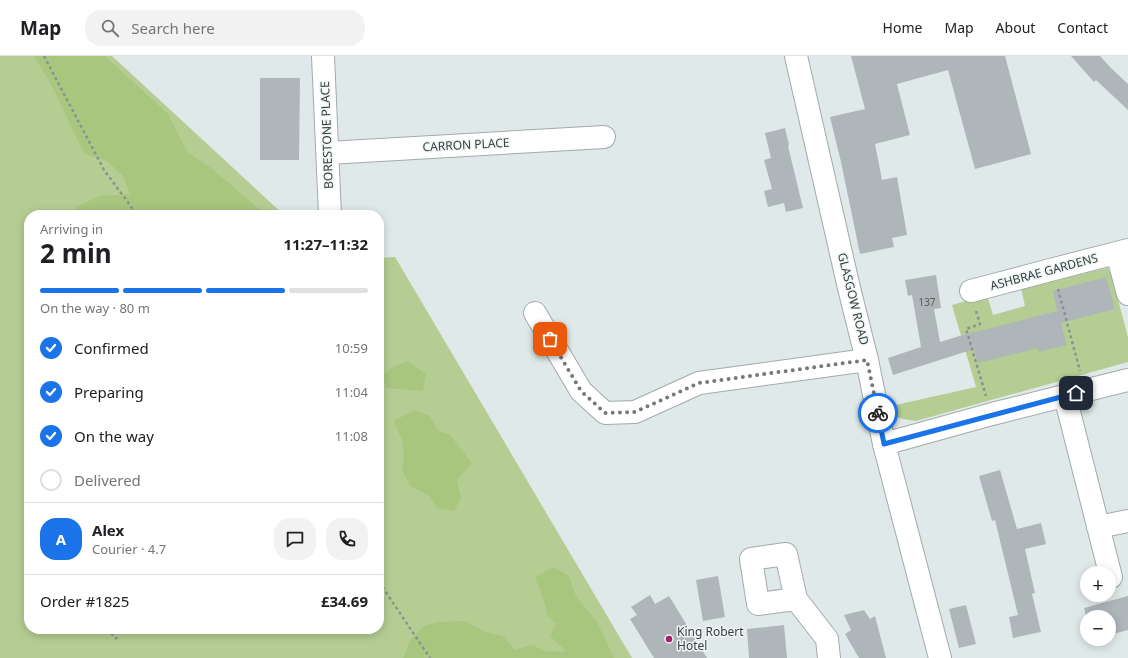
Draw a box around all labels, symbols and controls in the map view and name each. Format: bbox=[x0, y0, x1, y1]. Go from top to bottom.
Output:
search box bbox=[85, 10, 365, 46]
text: Map bbox=[20, 15, 61, 41]
icon: search bbox=[99, 17, 121, 39]
text: Search here bbox=[131, 18, 215, 38]
text: Home bbox=[883, 18, 922, 37]
text: Map bbox=[944, 18, 974, 37]
text: About bbox=[996, 18, 1035, 37]
text: Contact bbox=[1057, 18, 1108, 37]
street label: BORESTONE PLACE bbox=[316, 81, 337, 189]
street label: CARRON PLACE bbox=[422, 134, 510, 155]
text: Arriving in bbox=[40, 220, 103, 238]
text: 11:27–11:32 bbox=[283, 234, 368, 254]
text: 2 min bbox=[40, 235, 112, 271]
street label: ASHBRAE GARDENS bbox=[988, 249, 1100, 294]
street label: GLASGOW ROAD bbox=[834, 251, 873, 347]
house number: 137 bbox=[918, 295, 936, 309]
text: On the way · 80 m bbox=[40, 299, 150, 317]
pin bbox=[533, 322, 567, 356]
icon: bag bbox=[539, 328, 561, 350]
icon: check bbox=[40, 337, 62, 359]
text: Confirmed bbox=[74, 338, 149, 358]
text: 10:59 bbox=[335, 339, 368, 357]
pin bbox=[1059, 376, 1093, 410]
icon: check bbox=[40, 381, 62, 403]
text: Preparing bbox=[74, 382, 144, 402]
icon: home bbox=[1065, 382, 1087, 404]
text: 11:04 bbox=[335, 383, 368, 401]
courier bbox=[858, 393, 898, 433]
icon: bike bbox=[867, 402, 889, 424]
icon: check bbox=[40, 425, 62, 447]
text: On the way bbox=[74, 426, 154, 446]
text: 11:08 bbox=[335, 427, 368, 445]
text: Delivered bbox=[74, 470, 141, 490]
button: chat bbox=[274, 518, 316, 560]
button: phone bbox=[326, 518, 368, 560]
text: Alex bbox=[92, 520, 124, 540]
text: A bbox=[56, 529, 66, 549]
text: Courier · 4.7 bbox=[92, 540, 166, 558]
map controls bbox=[1080, 566, 1116, 646]
button: + bbox=[1080, 566, 1116, 602]
text: Order #1825 bbox=[40, 591, 129, 611]
text: £34.69 bbox=[321, 591, 368, 611]
button: − bbox=[1080, 610, 1116, 646]
place label: King Robert Hotel bbox=[677, 623, 744, 654]
marker: King Robert Hotel bbox=[664, 634, 674, 644]

